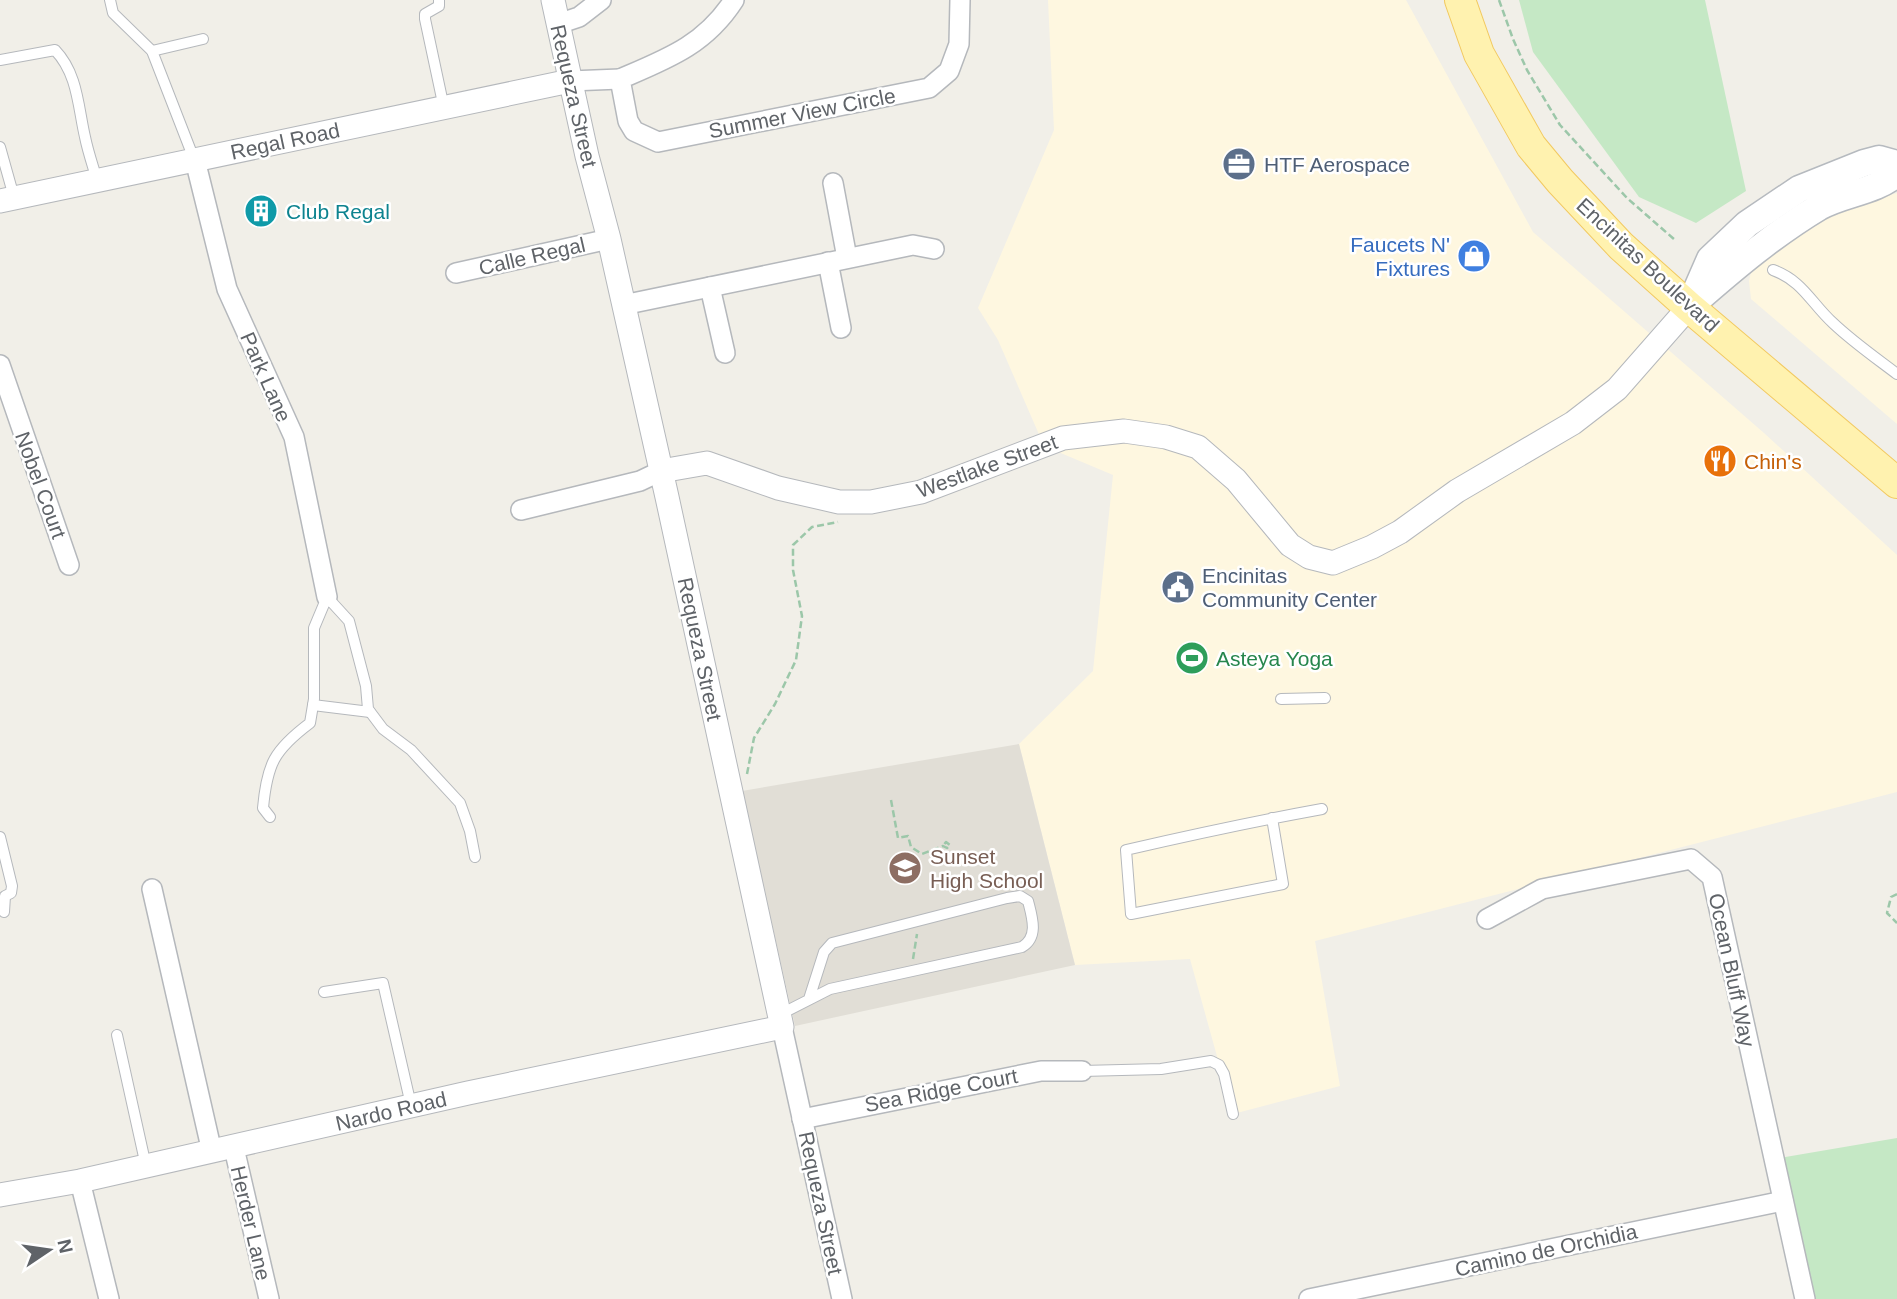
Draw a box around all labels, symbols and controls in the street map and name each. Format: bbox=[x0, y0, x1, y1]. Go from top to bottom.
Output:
street label: Requeza Street bbox=[546, 22, 602, 170]
street label: Summer View Circle bbox=[707, 84, 897, 142]
street label: Regal Road bbox=[228, 118, 342, 164]
office icon: HTF Aerospace bbox=[1220, 145, 1258, 183]
place label: HTF Aerospace bbox=[1264, 153, 1410, 176]
building icon: Club Regal bbox=[242, 192, 280, 230]
street label: Encinitas Boulevard bbox=[1572, 193, 1724, 337]
place label: Club Regal bbox=[286, 200, 390, 223]
street label: Calle Regal bbox=[477, 233, 587, 279]
place label: Faucets N' Fixtures bbox=[1350, 233, 1450, 280]
shop icon: Faucets N' Fixtures bbox=[1455, 237, 1493, 275]
street label: Park Lane bbox=[236, 329, 296, 425]
street label: Nobel Court bbox=[11, 428, 71, 542]
street label: Westlake Street bbox=[914, 430, 1061, 502]
restaurant icon: Chin's bbox=[1701, 442, 1739, 480]
place label: Chin's bbox=[1744, 450, 1802, 473]
place label: Encinitas Community Center bbox=[1202, 564, 1377, 611]
public building icon: Encinitas Community Center bbox=[1159, 568, 1197, 606]
street label: Requeza Street bbox=[674, 575, 726, 723]
sports icon: Asteya Yoga bbox=[1173, 639, 1211, 677]
place label: Asteya Yoga bbox=[1216, 647, 1333, 670]
place label: Sunset High School bbox=[930, 845, 1043, 892]
school or university icon: Sunset High School bbox=[886, 849, 924, 887]
street label: Ocean Bluff Way bbox=[1704, 891, 1760, 1049]
street label: Sea Ridge Court bbox=[863, 1064, 1020, 1116]
street label: Nardo Road bbox=[333, 1087, 449, 1135]
street label: Requeza Street bbox=[795, 1129, 847, 1277]
street label: Herder Lane bbox=[227, 1164, 275, 1282]
north arrow bbox=[14, 1215, 84, 1285]
street label: Camino de Orchidia bbox=[1453, 1219, 1639, 1281]
text: N bbox=[53, 1237, 77, 1255]

